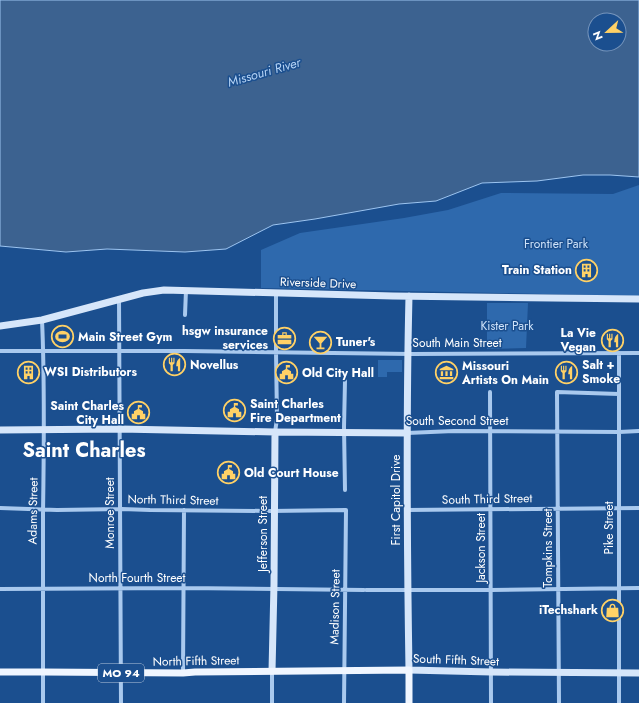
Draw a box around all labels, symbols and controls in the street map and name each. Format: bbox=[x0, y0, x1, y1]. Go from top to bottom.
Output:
north arrow bbox=[587, 12, 627, 52]
text: N bbox=[589, 29, 607, 43]
water label: Missouri River bbox=[225, 52, 303, 91]
park label: Frontier Park bbox=[524, 235, 589, 253]
building icon: Train Station bbox=[574, 257, 600, 283]
place label: Train Station bbox=[502, 261, 572, 279]
street label: Riverside Drive bbox=[279, 273, 357, 293]
park label: Kister Park bbox=[481, 317, 534, 335]
place label: hsgw insurance services bbox=[182, 322, 269, 354]
sports icon: Main Street Gym bbox=[50, 324, 76, 350]
place label: La Vie Vegan bbox=[560, 324, 596, 356]
office icon: hsgw insurance services bbox=[271, 325, 297, 351]
restaurant icon: La Vie Vegan bbox=[599, 327, 625, 353]
place label: Main Street Gym bbox=[78, 328, 172, 346]
bar icon: Tuner's bbox=[308, 329, 334, 355]
place label: Tuner's bbox=[336, 333, 376, 351]
street label: South Main Street bbox=[412, 334, 502, 352]
restaurant icon: Novellus bbox=[161, 352, 187, 378]
place label: Novellus bbox=[190, 356, 239, 374]
place label: Salt + Smoke bbox=[582, 356, 620, 388]
place label: Missouri Artists On Main bbox=[461, 357, 549, 389]
building icon: WSI Distributors bbox=[15, 359, 41, 385]
restaurant icon: Salt + Smoke bbox=[553, 359, 579, 385]
public building icon: Old City Hall bbox=[273, 360, 299, 386]
museum icon: Missouri Artists On Main bbox=[434, 360, 460, 386]
place label: WSI Distributors bbox=[44, 363, 137, 381]
place label: Old City Hall bbox=[302, 364, 374, 382]
place label: Saint Charles Fire Department bbox=[250, 395, 341, 427]
place label: Saint Charles City Hall bbox=[50, 397, 125, 429]
public building icon: Saint Charles Fire Department bbox=[222, 398, 248, 424]
public building icon: Saint Charles City Hall bbox=[126, 400, 152, 426]
street label: South Second Street bbox=[406, 412, 508, 430]
district label: Saint Charles bbox=[22, 436, 146, 465]
street label: First Capitol Drive bbox=[387, 455, 405, 545]
public building icon: Old Court House bbox=[216, 460, 242, 486]
place label: Old Court House bbox=[244, 464, 339, 482]
street label: Adams Street bbox=[23, 477, 43, 545]
street label: Monroe Street bbox=[101, 477, 119, 549]
street label: South Third Street bbox=[442, 489, 532, 509]
street label: North Third Street bbox=[127, 490, 219, 510]
street label: Jefferson Street bbox=[254, 496, 272, 574]
street label: Pike Street bbox=[600, 501, 618, 555]
street label: Tompkins Street bbox=[539, 508, 557, 587]
street label: Jackson Street bbox=[472, 513, 490, 585]
street label: North Fourth Street bbox=[89, 569, 185, 587]
street label: Madison Street bbox=[325, 569, 345, 645]
shop icon: iTechshark bbox=[600, 597, 626, 623]
place label: iTechshark bbox=[539, 601, 598, 619]
street label: South Fifth Street bbox=[413, 650, 499, 671]
street label: North Fifth Street bbox=[152, 651, 240, 671]
road number: MO 94 bbox=[98, 664, 144, 682]

